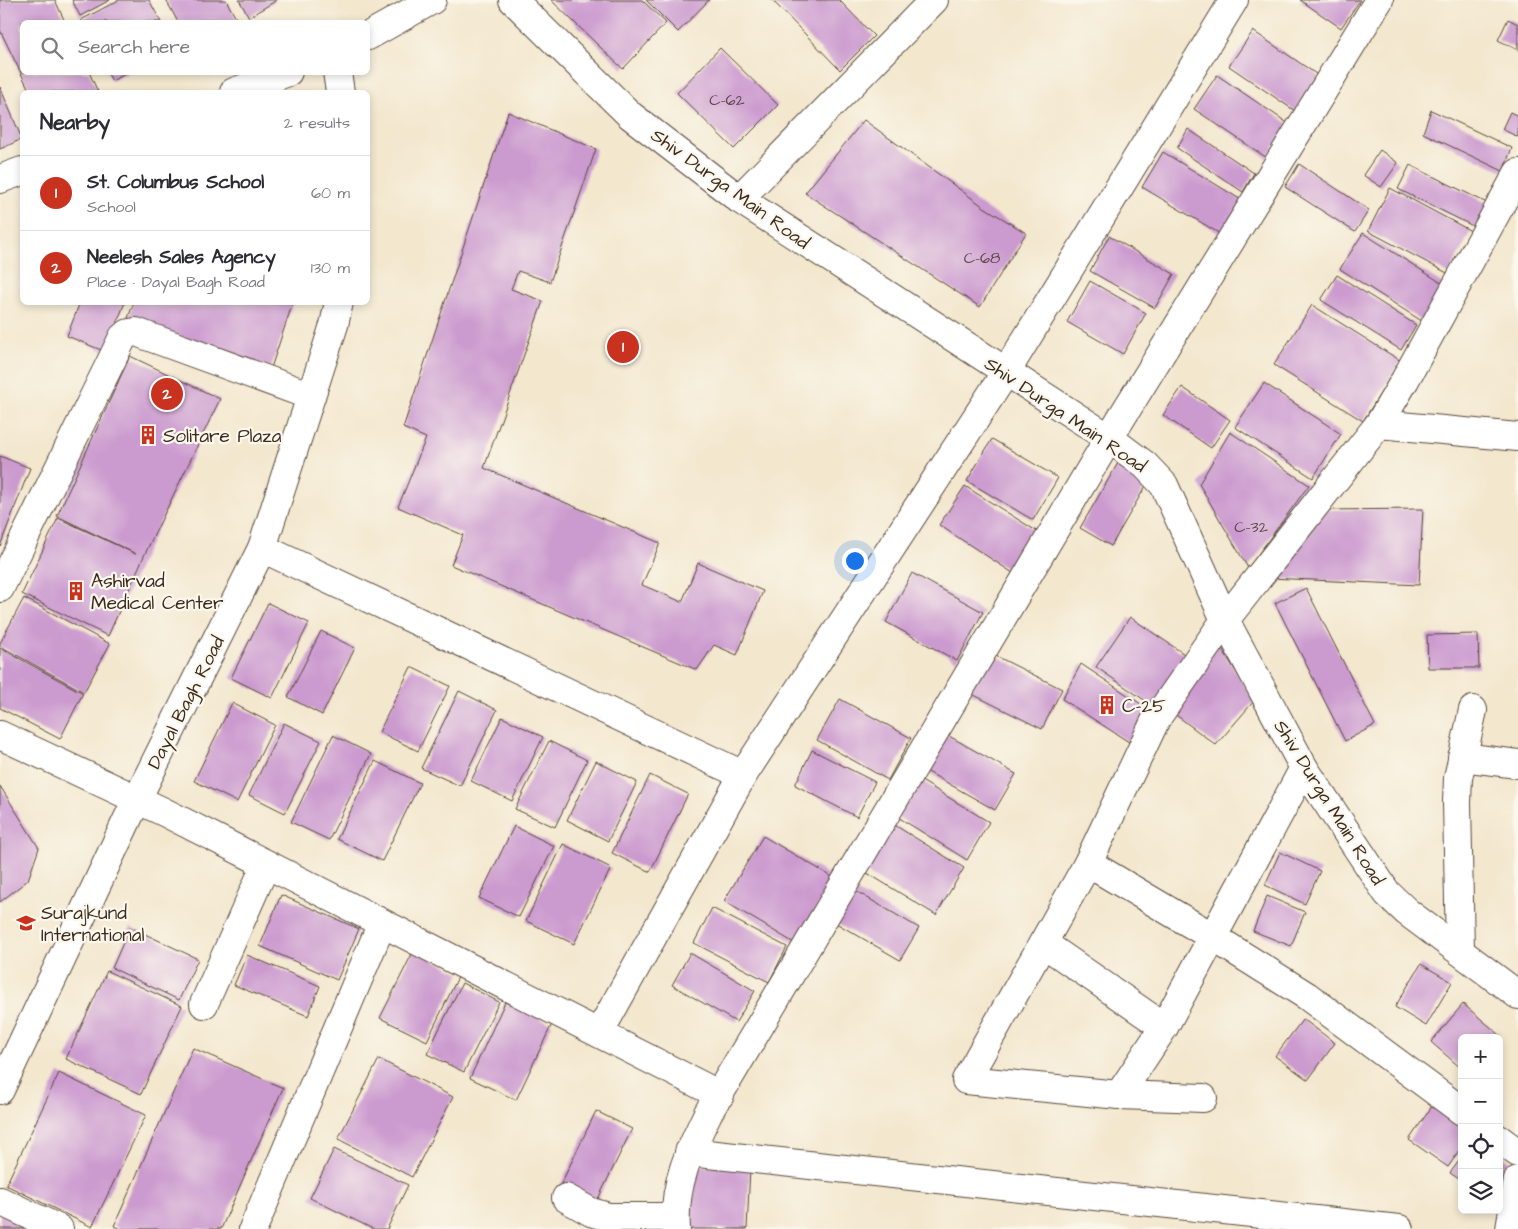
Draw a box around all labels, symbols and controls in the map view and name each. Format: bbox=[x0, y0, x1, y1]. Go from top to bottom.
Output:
search box bbox=[20, 20, 370, 75]
icon: search bbox=[38, 34, 66, 62]
text: Search here bbox=[78, 34, 190, 61]
house number: C-62 bbox=[709, 89, 745, 111]
text: Nearby bbox=[40, 108, 110, 137]
text: 2 results bbox=[284, 112, 350, 134]
street label: Shiv Durga Main Road bbox=[645, 122, 815, 257]
text: St. Columbus School bbox=[87, 169, 264, 196]
text: 1 bbox=[55, 182, 57, 204]
text: 60 m bbox=[311, 182, 350, 204]
text: School bbox=[87, 196, 136, 218]
text: Neelesh Sales Agency bbox=[87, 244, 276, 271]
house number: C-68 bbox=[964, 247, 1000, 269]
text: 2 bbox=[51, 257, 61, 279]
text: 130 m bbox=[311, 257, 350, 279]
text: Place · Dayal Bagh Road bbox=[87, 271, 265, 293]
pin: 1 bbox=[607, 328, 639, 366]
street label: Shiv Durga Main Road bbox=[978, 351, 1152, 481]
pin: 2 bbox=[151, 375, 183, 413]
place label: Solitare Plaza bbox=[163, 423, 282, 450]
building icon: Solitare Plaza bbox=[137, 424, 159, 446]
house number: C-32 bbox=[1234, 516, 1268, 538]
your location bbox=[842, 548, 868, 574]
place label: Ashirvad Medical Center bbox=[91, 568, 224, 617]
building icon: Ashirvad Medical Center bbox=[65, 580, 87, 602]
street label: Dayal Bagh Road bbox=[141, 631, 233, 774]
place label: C-25 bbox=[1122, 693, 1166, 720]
building icon: C-25 bbox=[1096, 694, 1118, 716]
street label: Shiv Durga Main Road bbox=[1266, 715, 1391, 891]
place label: Surajkund International bbox=[41, 900, 144, 949]
school or university icon: Surajkund International bbox=[15, 912, 37, 934]
map controls bbox=[1458, 1034, 1503, 1214]
button: + bbox=[1458, 1034, 1503, 1079]
button: − bbox=[1458, 1079, 1503, 1124]
button: locate bbox=[1458, 1124, 1503, 1169]
button: layers bbox=[1458, 1169, 1503, 1214]

